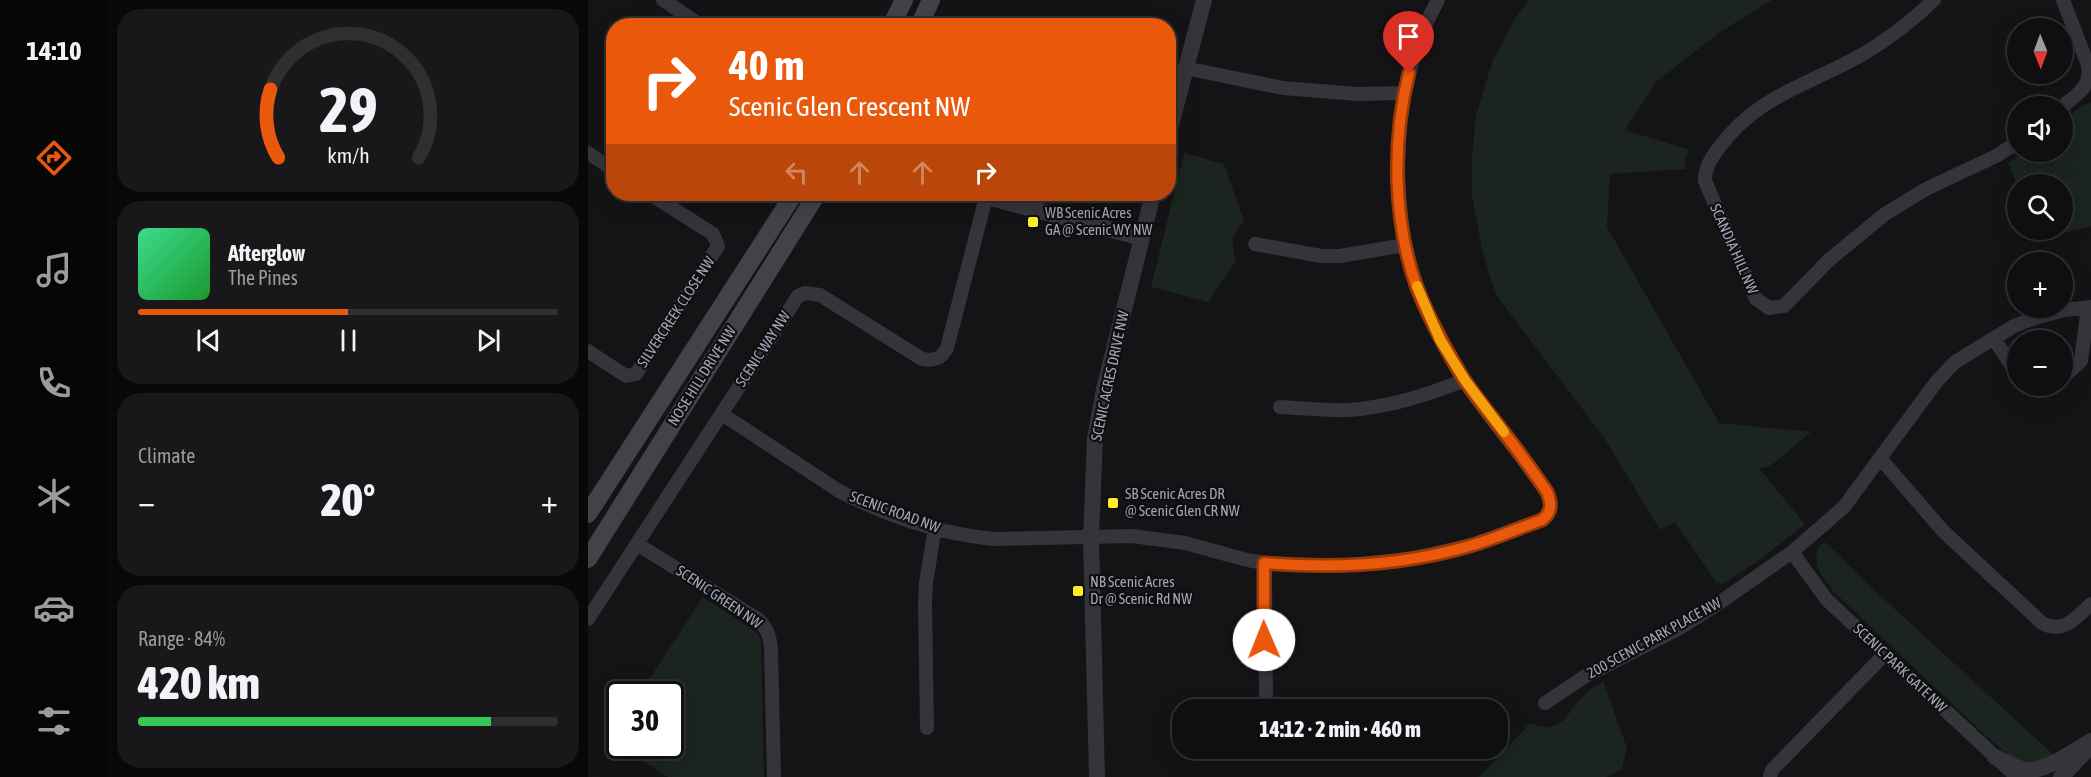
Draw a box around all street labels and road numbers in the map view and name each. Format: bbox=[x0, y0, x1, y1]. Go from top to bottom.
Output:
street label: SCANDIA HILL NW bbox=[1707, 201, 1762, 297]
street label: SILVERCREEK CLOSE NW bbox=[634, 253, 718, 370]
street label: SCENIC WAY NW bbox=[732, 308, 793, 390]
street label: SCENIC ACRES DRIVE NW bbox=[1087, 309, 1132, 442]
street label: NOSE HILL DRIVE NW bbox=[664, 323, 739, 428]
street label: SCENIC ROAD NW bbox=[848, 487, 943, 536]
street label: SCENIC GREEN NW bbox=[673, 562, 765, 632]
street label: 200 SCENIC PARK PLACE NW bbox=[1584, 594, 1724, 681]
street label: SCENIC PARK GATE NW bbox=[1850, 620, 1951, 715]

